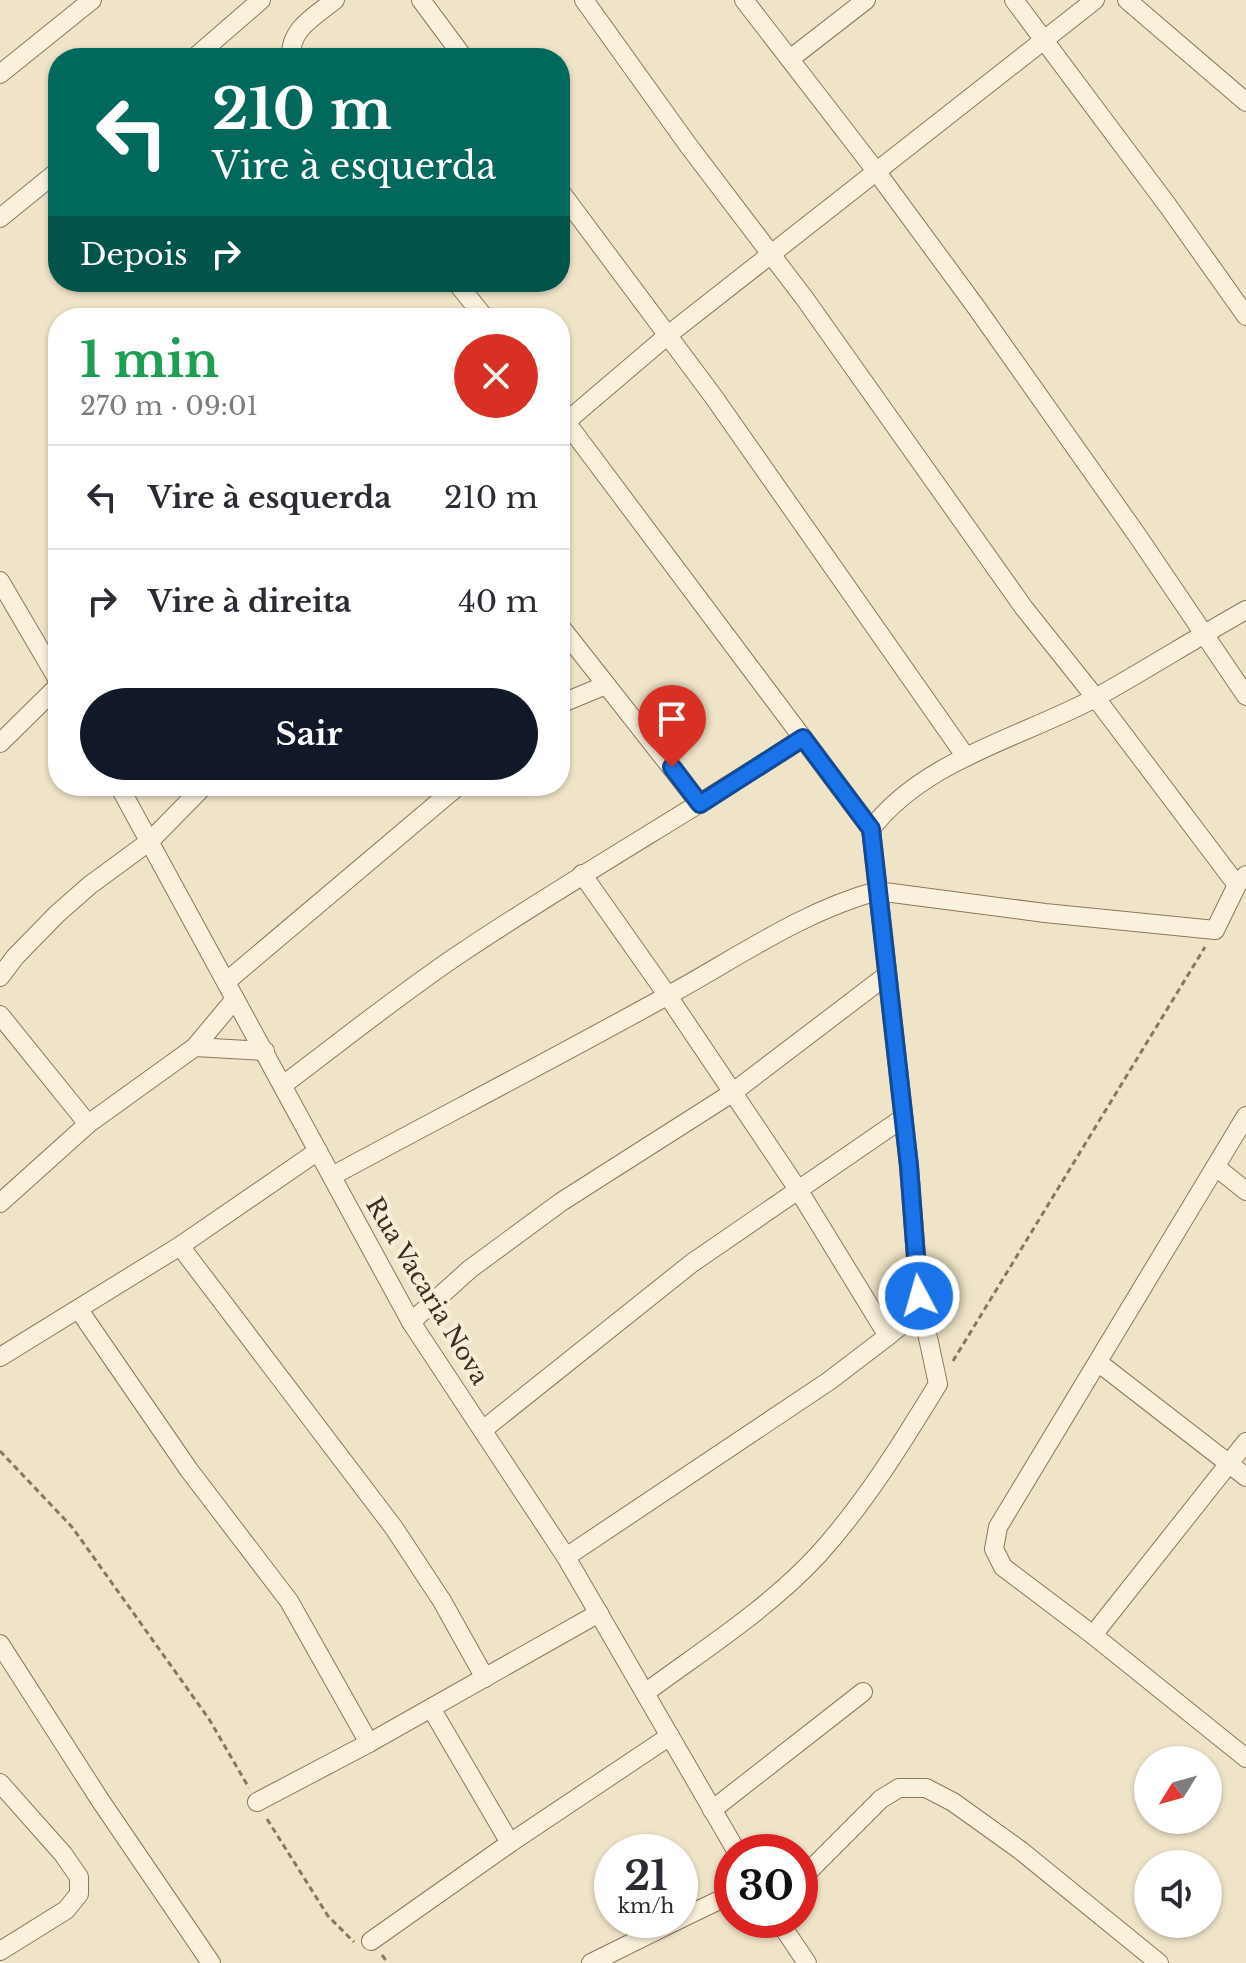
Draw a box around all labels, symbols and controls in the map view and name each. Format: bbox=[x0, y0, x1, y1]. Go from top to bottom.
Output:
text: 210 m bbox=[212, 75, 392, 144]
icon: left bbox=[80, 80, 184, 184]
text: Vire à esquerda bbox=[212, 144, 496, 189]
icon: right bbox=[204, 232, 248, 276]
text: Depois bbox=[80, 236, 188, 273]
text: 1 min bbox=[80, 330, 219, 390]
button: close bbox=[454, 334, 538, 418]
text: 270 m · 09:01 bbox=[80, 390, 258, 422]
icon: left bbox=[80, 475, 124, 519]
text: Vire à esquerda bbox=[148, 479, 391, 516]
text: 210 m bbox=[444, 479, 538, 516]
icon: right bbox=[80, 579, 124, 623]
text: Vire à direita bbox=[148, 583, 352, 620]
text: 40 m bbox=[458, 583, 538, 620]
pin bbox=[638, 685, 706, 767]
button: Sair bbox=[80, 688, 538, 780]
icon: arrive bbox=[650, 697, 694, 741]
street label: Rua Vacaria Nova bbox=[360, 1192, 495, 1390]
position arrow bbox=[877, 1254, 961, 1338]
north arrow bbox=[1134, 1746, 1222, 1834]
map controls bbox=[1134, 1746, 1222, 1938]
speed limit sign: 30 bbox=[714, 1834, 818, 1938]
button: sound bbox=[1134, 1850, 1222, 1938]
text: 21 bbox=[624, 1851, 668, 1901]
text: km/h bbox=[618, 1894, 674, 1918]

